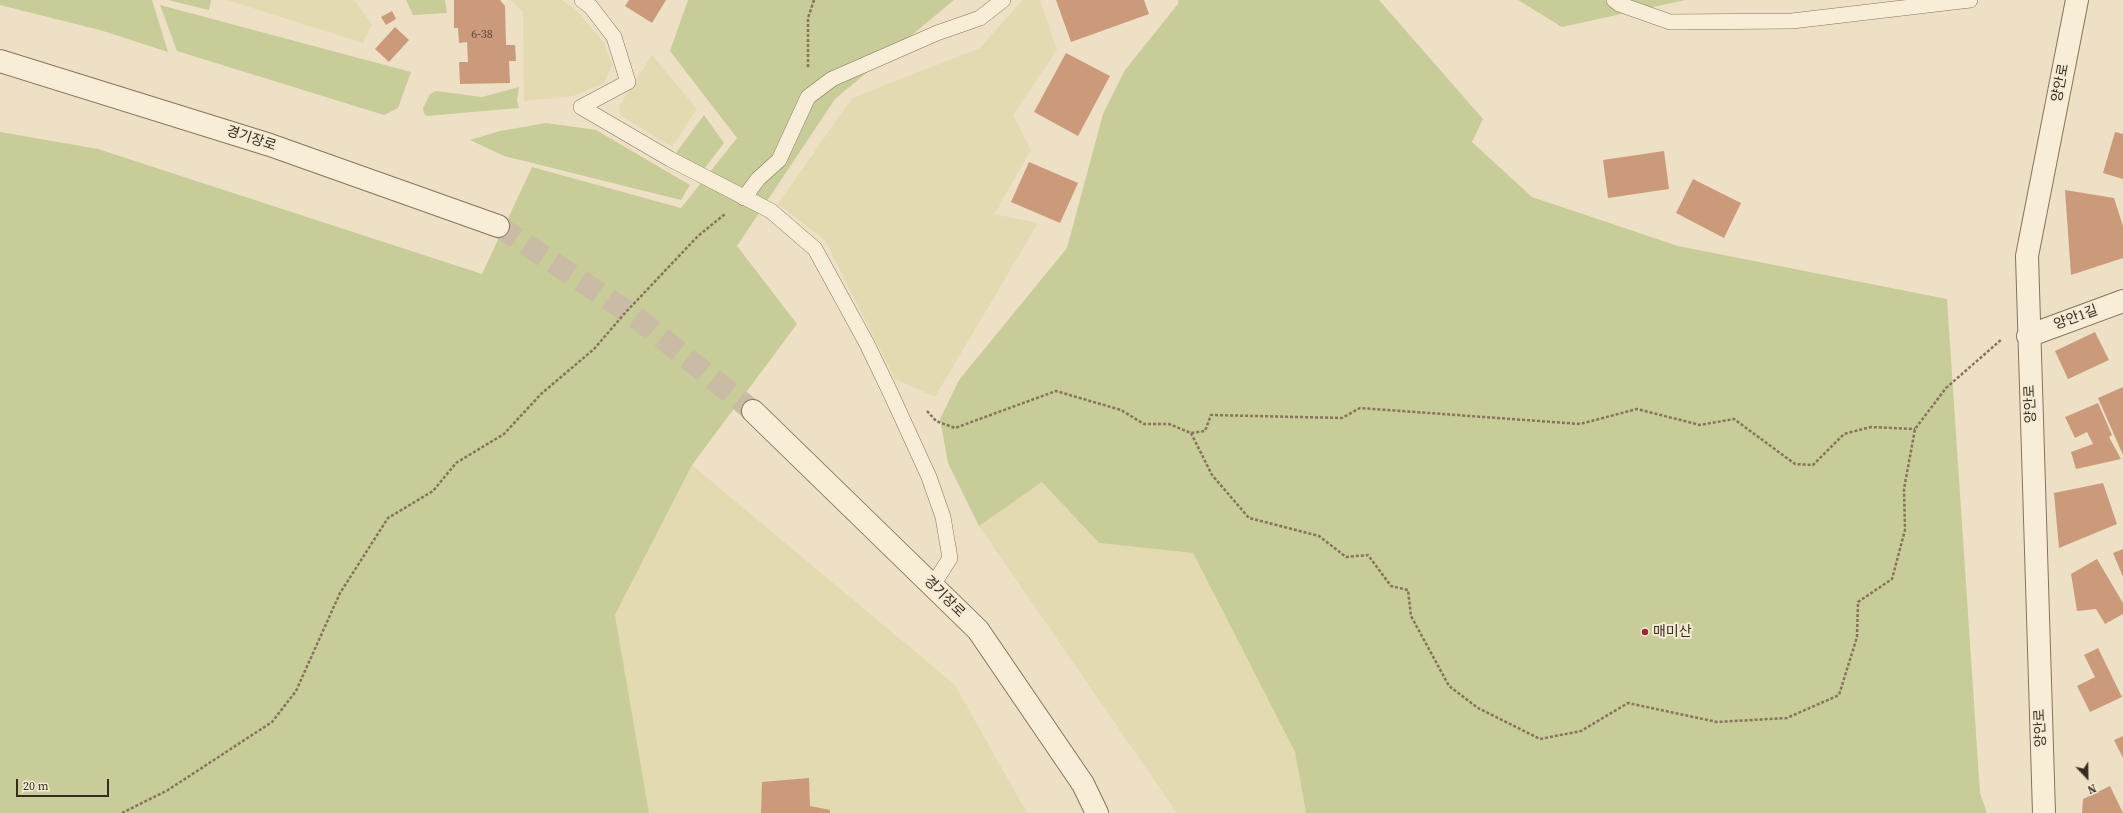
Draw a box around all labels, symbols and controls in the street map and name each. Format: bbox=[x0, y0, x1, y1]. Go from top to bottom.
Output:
house number: 6-38 bbox=[471, 28, 493, 42]
street label: 양안로 bbox=[2049, 62, 2073, 104]
street label: 경기장로 bbox=[224, 123, 278, 155]
street label: 양안1길 bbox=[2052, 302, 2100, 334]
street label: 양안로 bbox=[2022, 384, 2040, 424]
street label: 경기장로 bbox=[920, 573, 968, 621]
place label: 매미산 bbox=[1653, 624, 1692, 640]
marker: 매미산 bbox=[1640, 627, 1650, 637]
street label: 양안로 bbox=[2032, 708, 2050, 748]
north arrow bbox=[2067, 757, 2107, 797]
scale bar bbox=[18, 771, 111, 797]
text: 20 m bbox=[23, 778, 49, 794]
text: N bbox=[2085, 780, 2098, 797]

